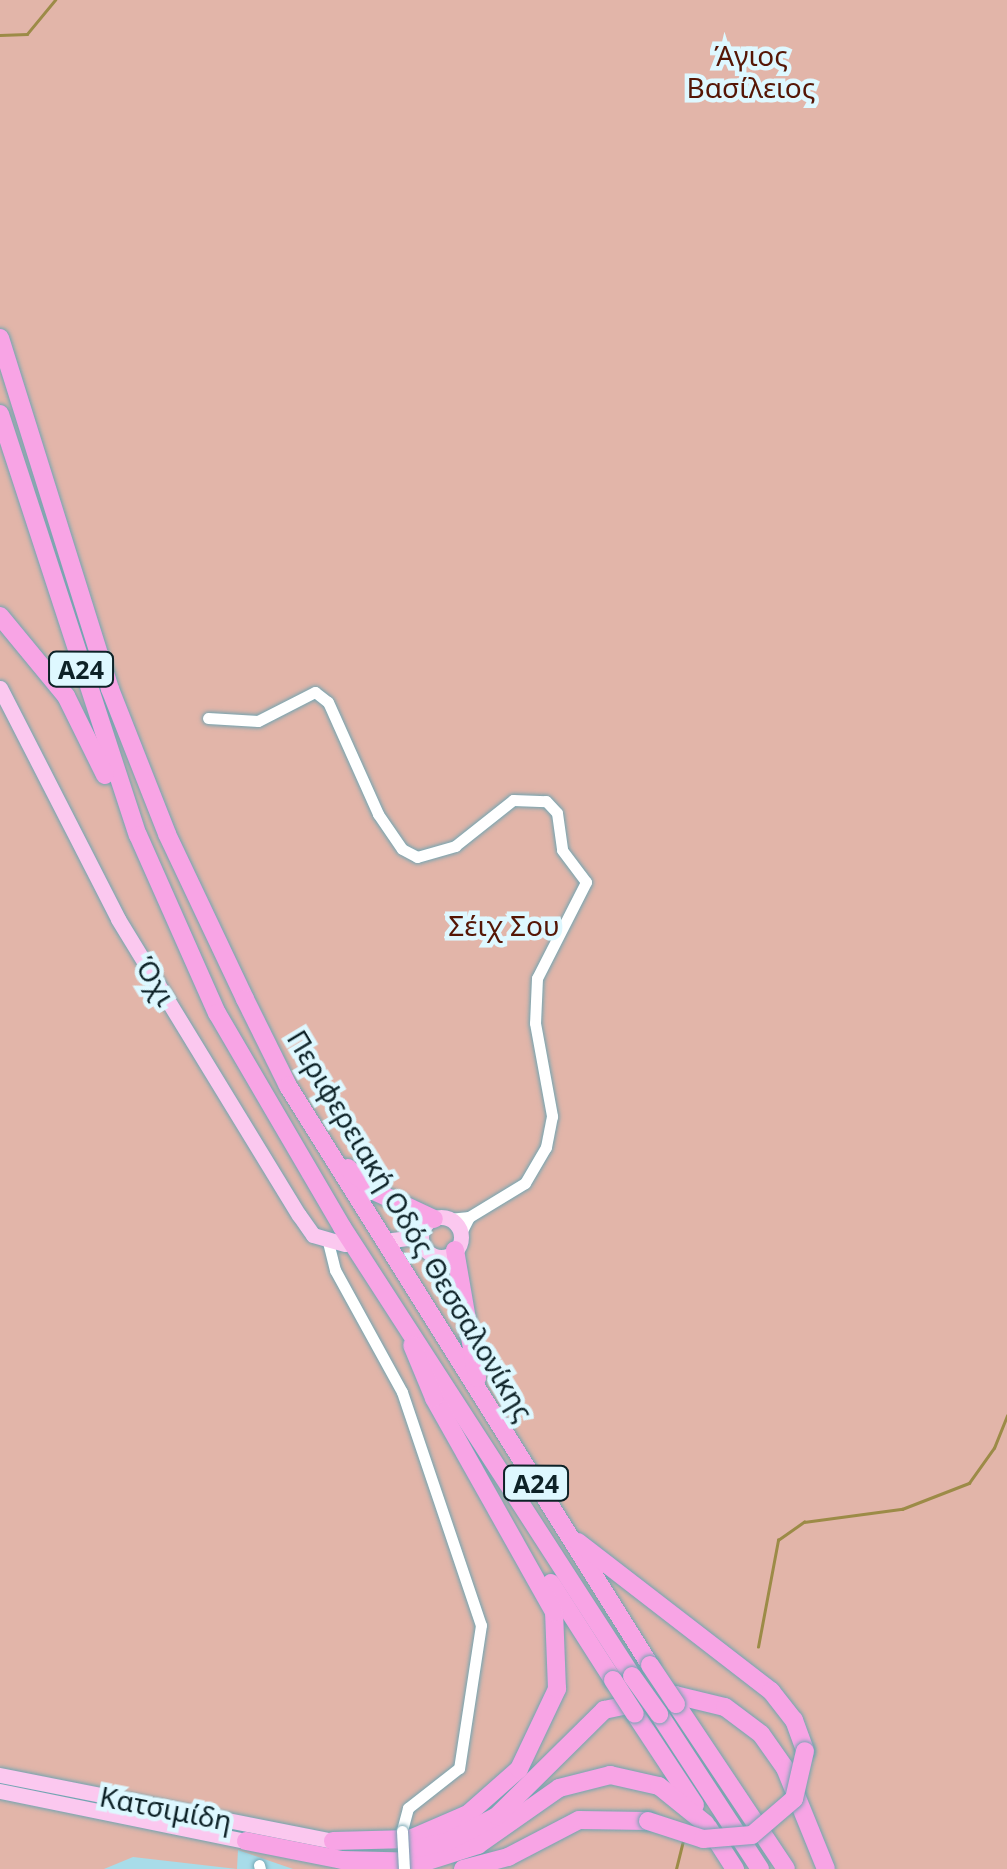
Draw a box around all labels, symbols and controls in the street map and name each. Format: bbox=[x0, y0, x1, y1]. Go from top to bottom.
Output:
park label: Άγιος Βασίλειος bbox=[687, 38, 815, 104]
road number: Α24 bbox=[46, 649, 116, 689]
park label: Σέιχ Σου bbox=[448, 908, 560, 942]
street label: Όχι bbox=[128, 950, 184, 1012]
street label: Περιφερειακή Οδός Θεσσαλονίκης bbox=[281, 1024, 541, 1426]
road number: Α24 bbox=[501, 1463, 571, 1503]
street label: Κατσιμίδη bbox=[97, 1779, 235, 1837]

